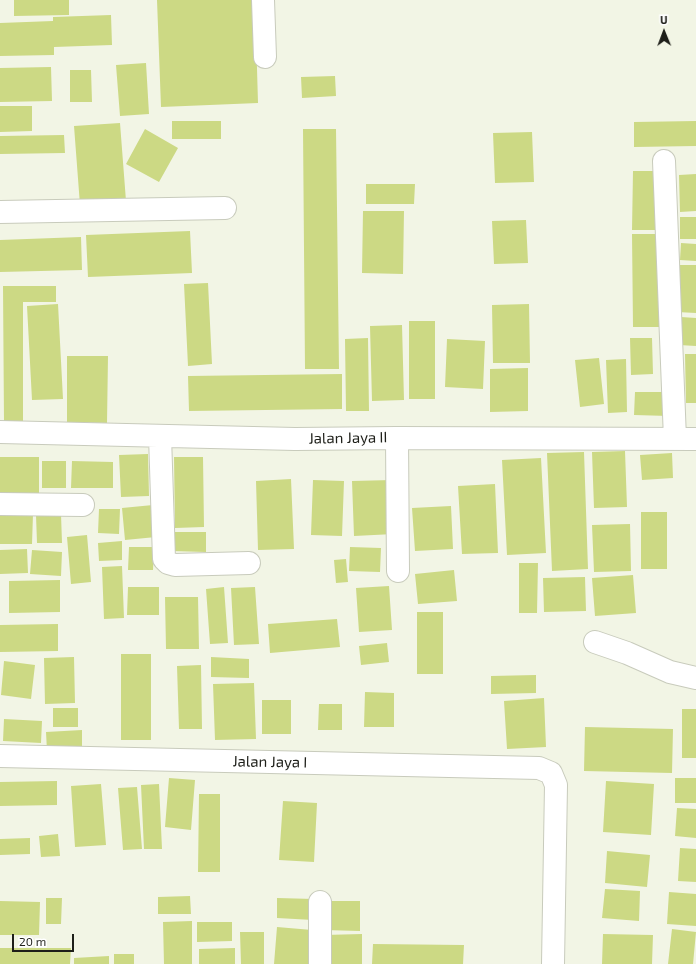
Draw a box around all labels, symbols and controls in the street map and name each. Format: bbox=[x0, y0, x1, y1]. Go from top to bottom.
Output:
north arrow bbox=[644, 12, 684, 52]
text: U bbox=[660, 13, 668, 26]
street label: Jalan Jaya II bbox=[308, 428, 388, 448]
street label: Jalan Jaya I bbox=[232, 752, 308, 772]
scale bar bbox=[14, 926, 76, 952]
text: 20 m bbox=[19, 934, 46, 948]

